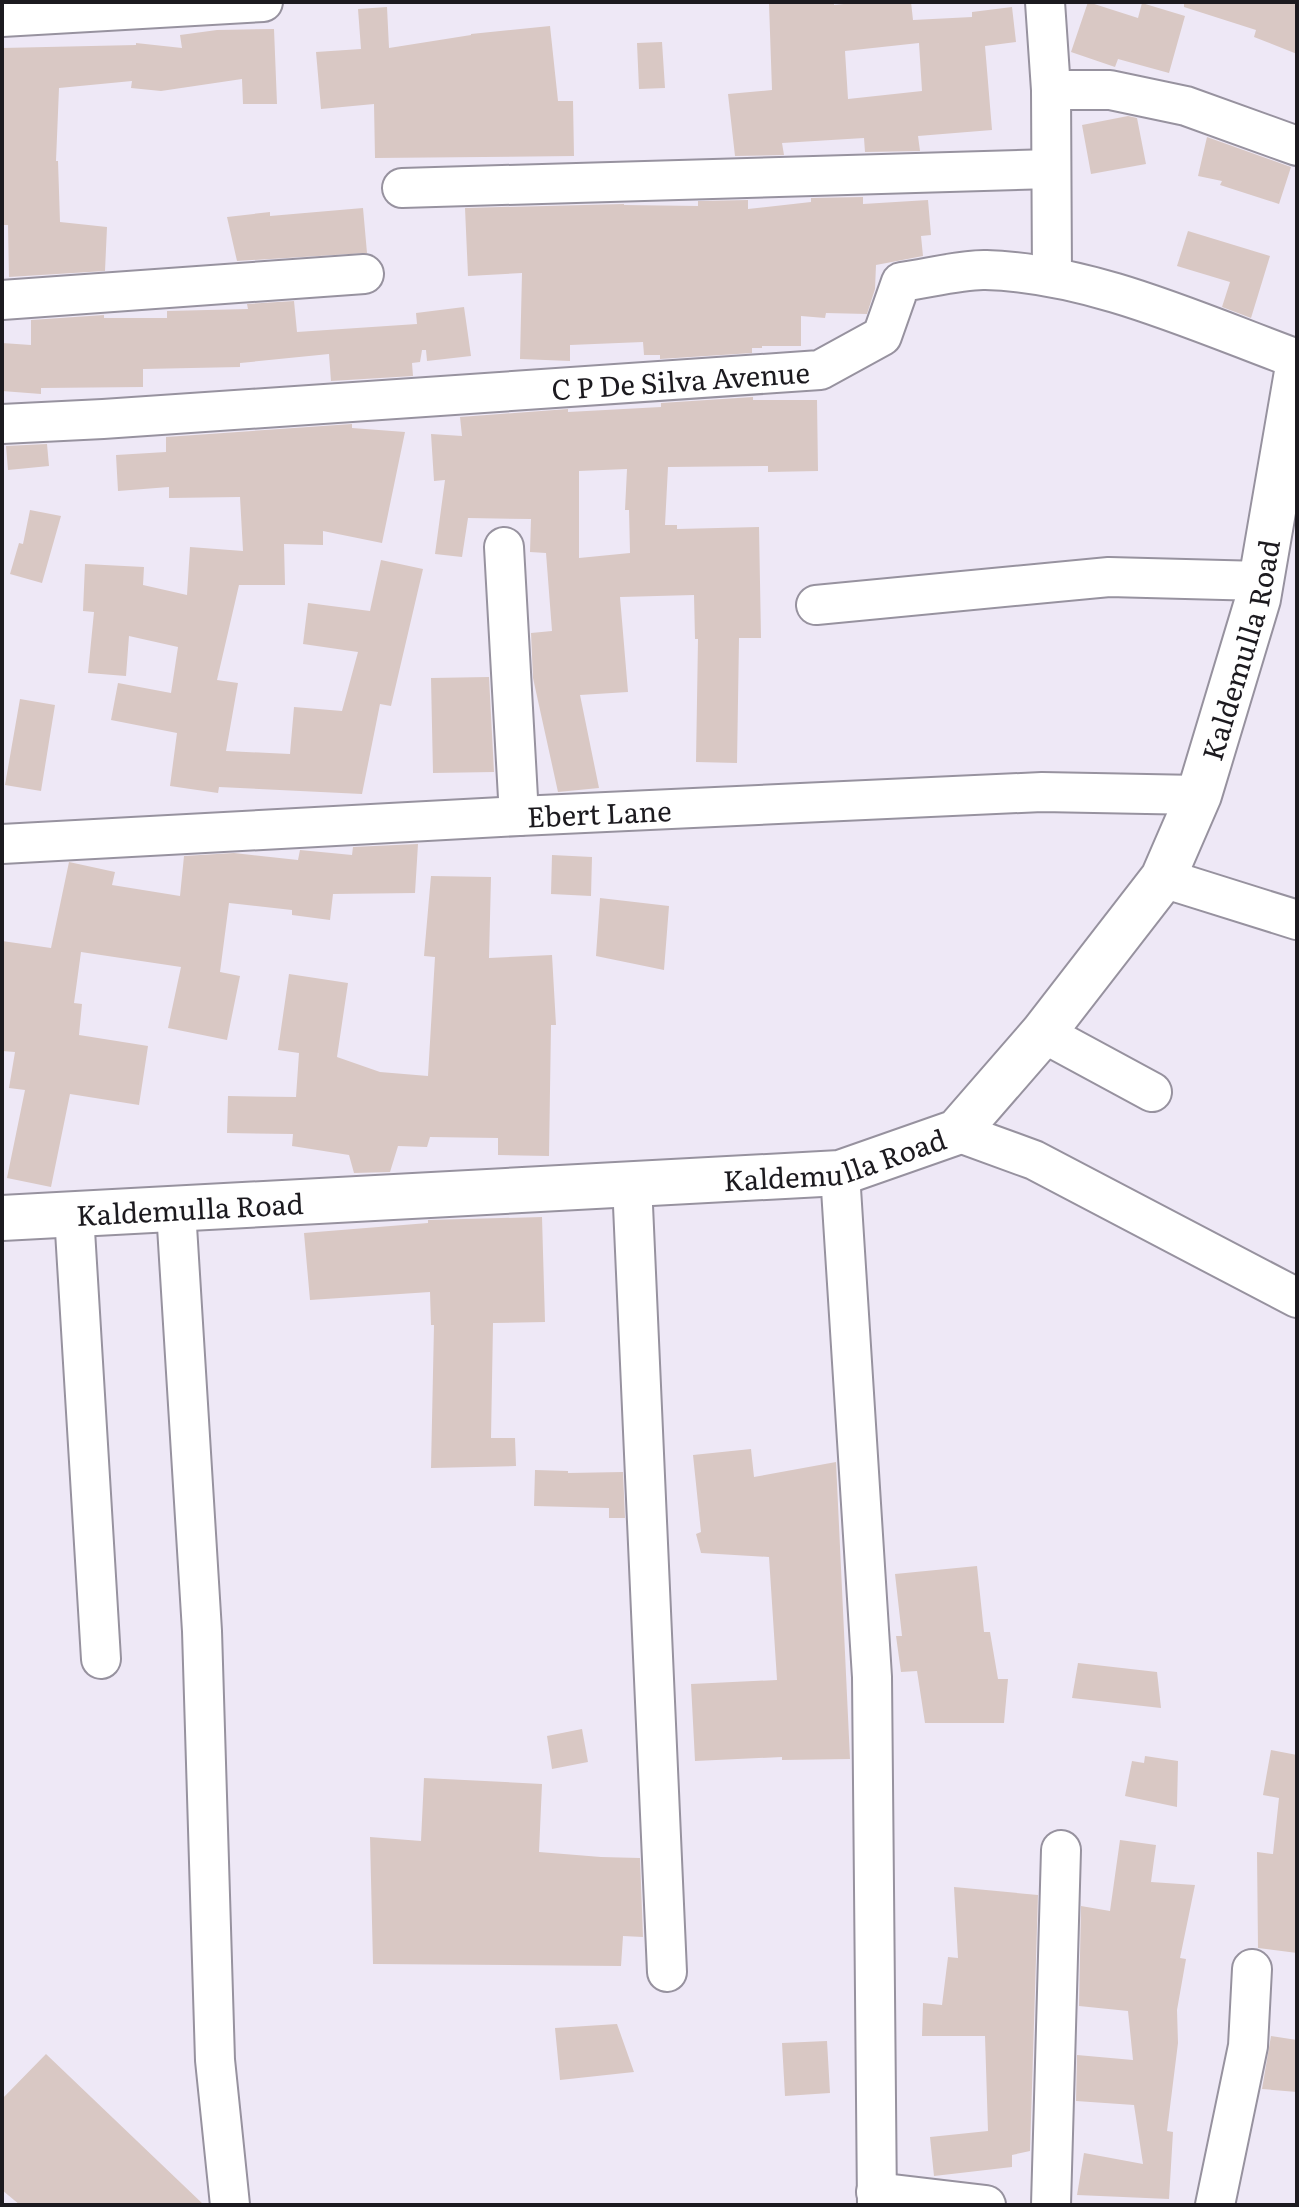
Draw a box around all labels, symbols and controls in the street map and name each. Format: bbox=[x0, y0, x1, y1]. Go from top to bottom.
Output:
street label: C P De Silva Avenue bbox=[550, 350, 811, 409]
street label: Kaldemulla Road bbox=[1190, 536, 1289, 765]
street label: Ebert Lane bbox=[526, 788, 672, 837]
street label: Kaldemulla Road bbox=[722, 1117, 951, 1200]
street label: Kaldemulla Road bbox=[75, 1181, 305, 1235]

